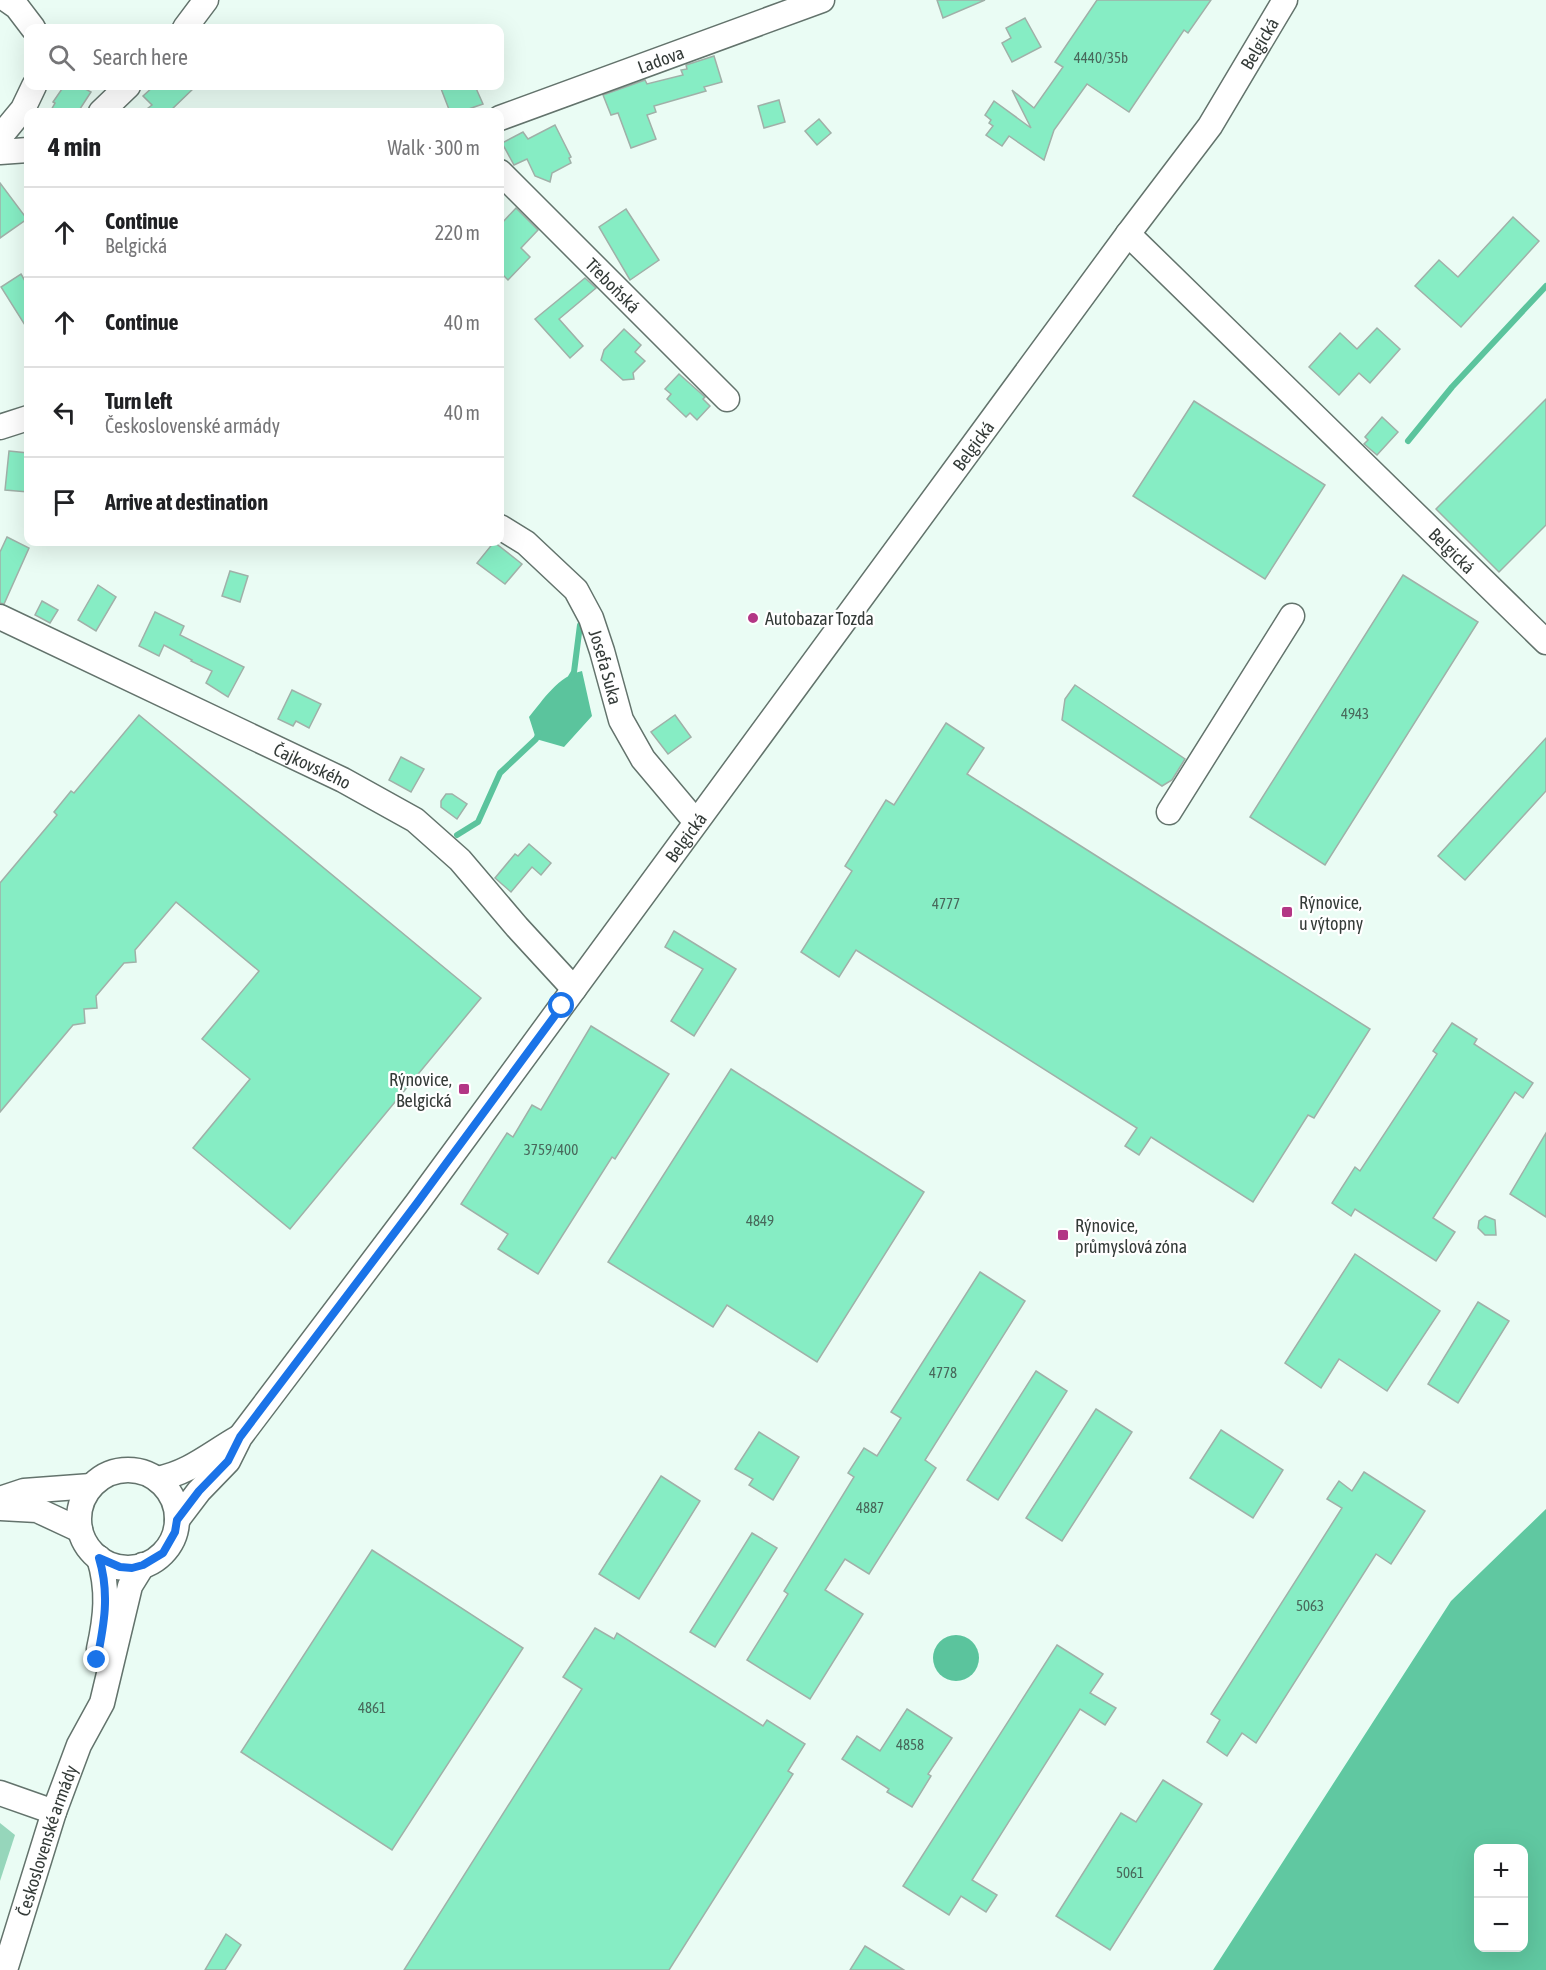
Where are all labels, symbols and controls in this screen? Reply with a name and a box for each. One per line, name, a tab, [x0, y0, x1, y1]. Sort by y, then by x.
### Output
street label: Belgická	[1236, 14, 1283, 73]
search box	[24, 24, 504, 90]
icon: search	[45, 41, 78, 74]
street label: Ladova	[635, 41, 687, 77]
text: Search here	[93, 44, 188, 70]
house number: 4440/35b	[1074, 49, 1128, 66]
text: 4 min	[48, 132, 101, 162]
text: Walk · 300 m	[388, 136, 480, 159]
text: Continue	[105, 208, 179, 234]
icon: ahead	[48, 216, 81, 249]
text: 220 m	[435, 221, 480, 244]
text: Belgická	[105, 234, 167, 257]
street label: Třeboňská	[581, 253, 645, 317]
icon: ahead	[48, 306, 81, 339]
text: Continue	[105, 309, 179, 335]
text: 40 m	[444, 311, 480, 334]
text: Turn left	[105, 388, 172, 414]
icon: left	[48, 396, 81, 429]
text: 40 m	[444, 401, 480, 424]
text: Československé armády	[105, 414, 280, 437]
street label: Belgická	[948, 417, 998, 474]
icon: arrive	[48, 486, 81, 519]
text: Arrive at destination	[105, 489, 268, 515]
street label: Belgická	[1425, 523, 1480, 578]
place label: Autobazar Tozda	[765, 608, 874, 629]
marker: Autobazar Tozda	[746, 611, 760, 625]
street label: Josefa Suka	[585, 627, 627, 707]
house number: 4943	[1341, 705, 1369, 722]
street label: Čajkovského	[270, 738, 355, 793]
street label: Belgická	[660, 808, 710, 866]
place label: Rýnovice, u výtopny	[1299, 892, 1363, 934]
house number: 4777	[932, 895, 960, 912]
marker: Rýnovice, u výtopny	[1280, 905, 1294, 919]
route start	[548, 992, 574, 1018]
place label: Rýnovice, Belgická	[389, 1069, 452, 1111]
marker: Rýnovice, Belgická	[457, 1082, 471, 1096]
house number: 3759/400	[524, 1141, 578, 1158]
house number: 4849	[746, 1212, 774, 1229]
place label: Rýnovice, průmyslová zóna	[1075, 1215, 1187, 1257]
marker: Rýnovice, průmyslová zóna	[1056, 1228, 1070, 1242]
house number: 4778	[929, 1364, 957, 1381]
house number: 4887	[856, 1499, 884, 1516]
house number: 5063	[1296, 1597, 1324, 1614]
route end	[83, 1646, 109, 1672]
house number: 4861	[358, 1699, 386, 1716]
house number: 4858	[896, 1736, 924, 1753]
street label: Československé armády	[12, 1762, 81, 1919]
map controls	[1474, 1844, 1528, 1952]
button: +	[1474, 1844, 1528, 1898]
house number: 5061	[1116, 1864, 1144, 1881]
button: −	[1474, 1898, 1528, 1952]

